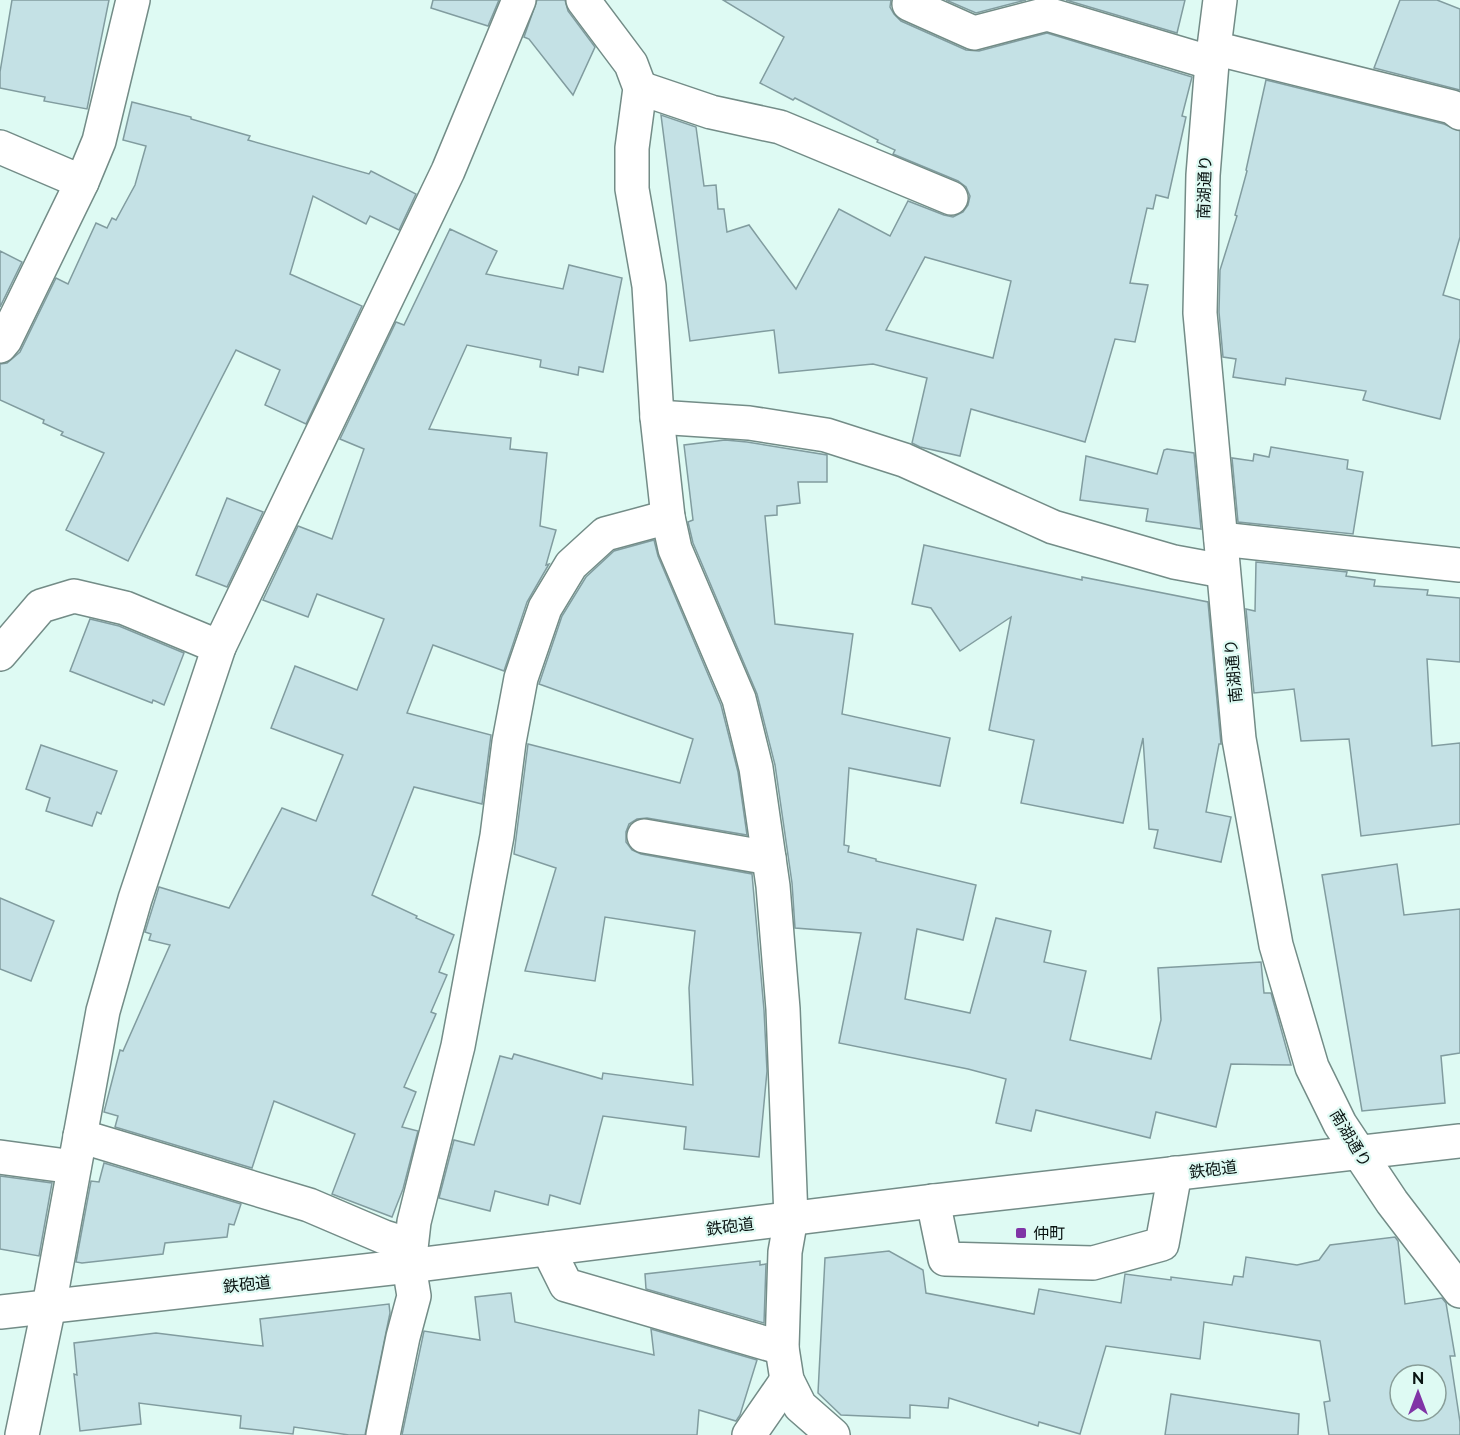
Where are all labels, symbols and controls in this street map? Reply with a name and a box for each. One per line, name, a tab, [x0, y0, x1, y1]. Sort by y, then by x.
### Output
street label: 南湖通り	[1194, 155, 1215, 219]
street label: 南湖通り	[1221, 638, 1246, 704]
street label: 南湖通り	[1326, 1106, 1375, 1171]
street label: 鉄砲道	[1188, 1157, 1238, 1182]
street label: 鉄砲道	[705, 1214, 755, 1239]
place label: 仲町	[1033, 1224, 1065, 1243]
marker: 仲町	[1014, 1226, 1028, 1240]
street label: 鉄砲道	[222, 1273, 272, 1296]
north arrow	[1388, 1363, 1448, 1423]
text: N	[1412, 1369, 1424, 1388]

